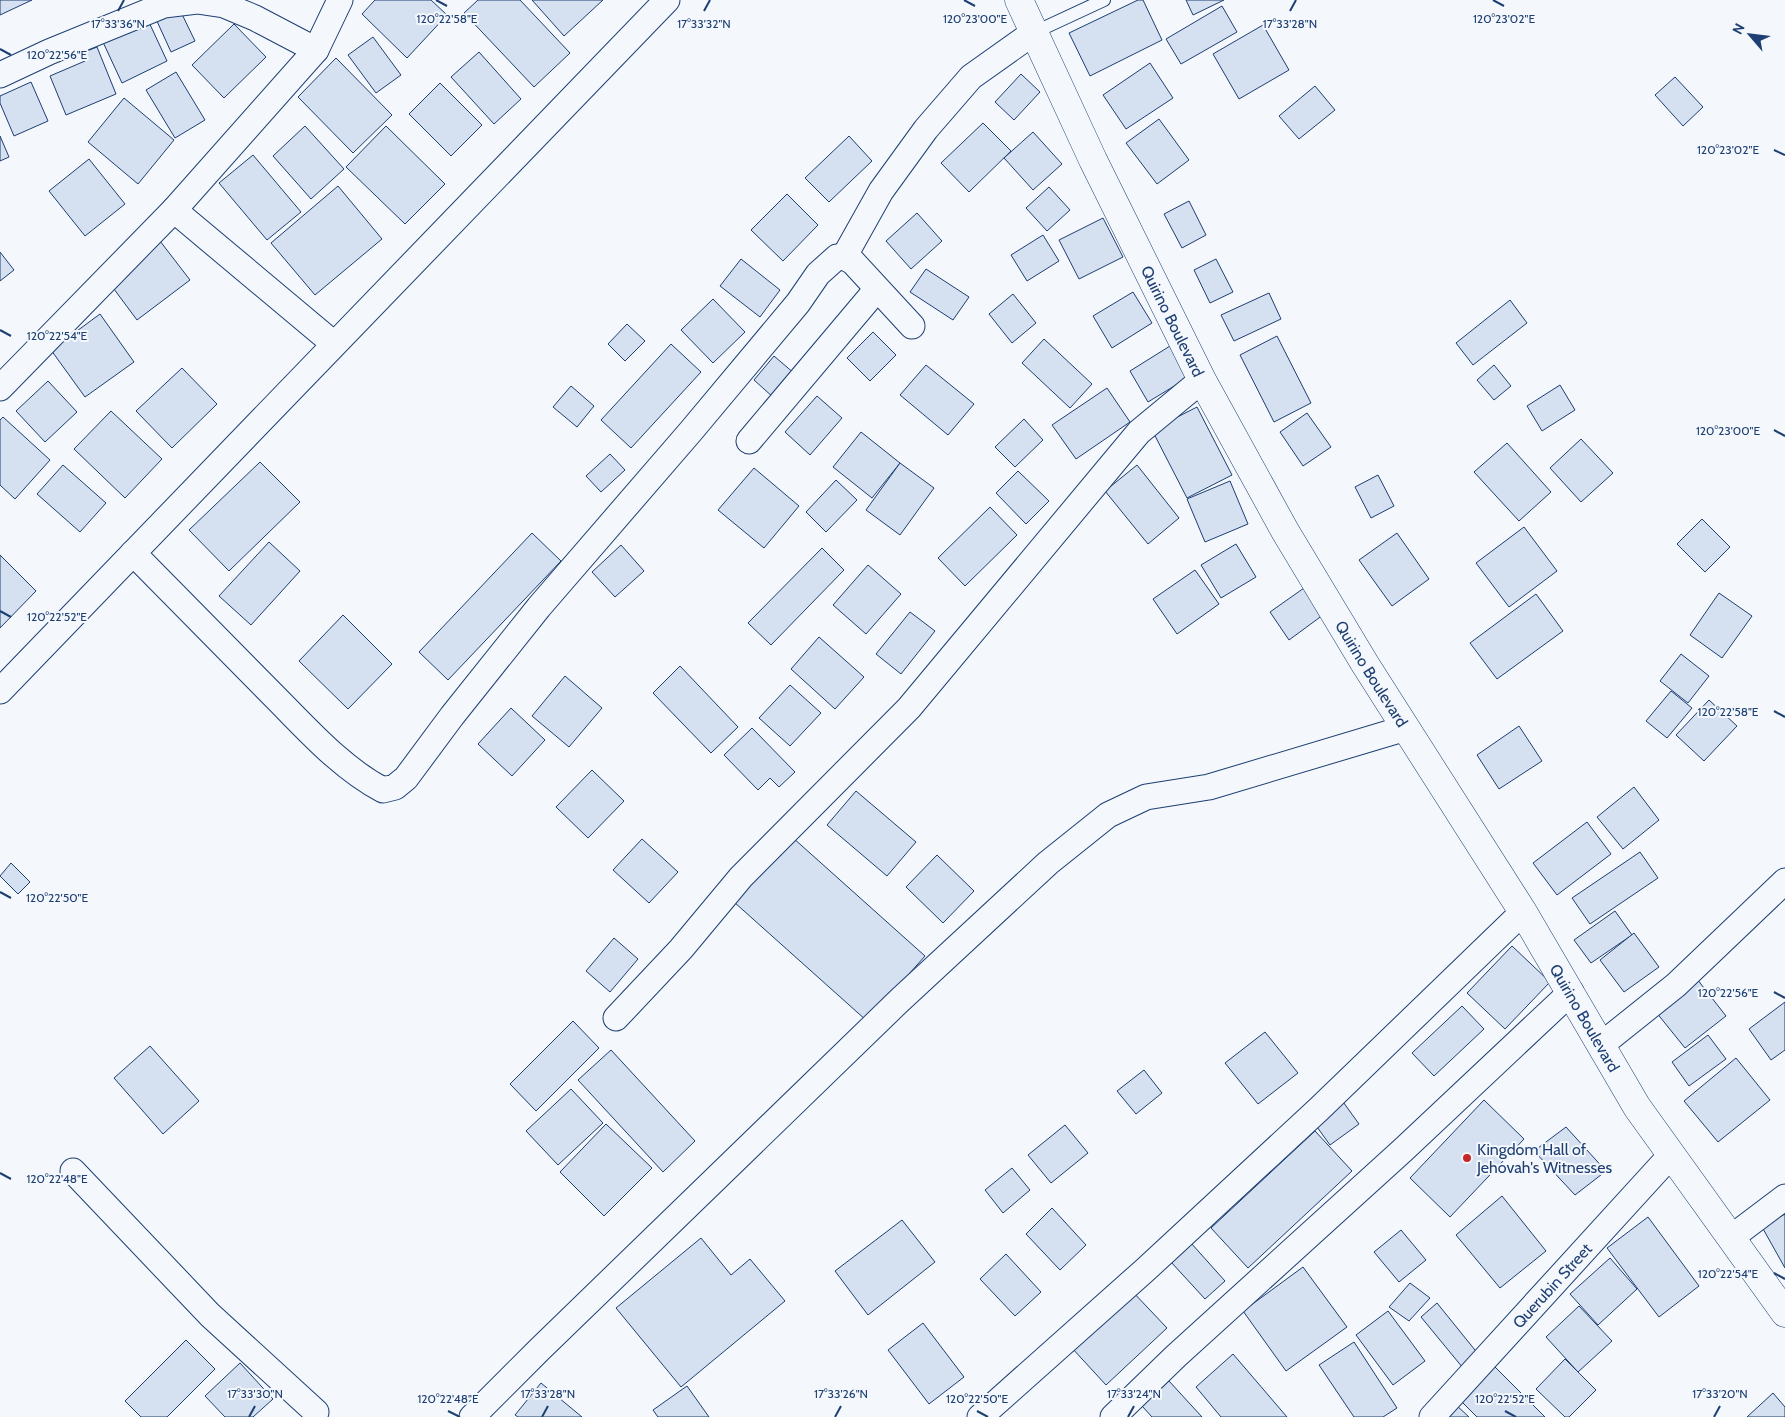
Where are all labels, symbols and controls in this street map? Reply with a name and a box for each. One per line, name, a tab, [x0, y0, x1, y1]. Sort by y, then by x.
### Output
north arrow	[1725, 10, 1775, 60]
text: 120°22'58"E	[417, 11, 478, 26]
text: 120°23'00"E	[943, 11, 1007, 26]
text: 120°23'02"E	[1473, 11, 1535, 26]
text: 17°33'36"N	[91, 16, 145, 31]
text: 17°33'32"N	[677, 16, 731, 31]
text: 17°33'28"N	[1263, 16, 1317, 31]
text: N	[1728, 20, 1749, 37]
text: 120°22'56"E	[27, 47, 88, 62]
text: 120°23'02"E	[1697, 142, 1759, 157]
street label: Quirino Boulevard	[1137, 263, 1208, 380]
text: 120°22'54"E	[27, 328, 88, 343]
text: 120°23'00"E	[1696, 423, 1760, 438]
text: 120°22'52"E	[27, 609, 87, 624]
street label: Quirino Boulevard	[1331, 617, 1412, 731]
text: 120°22'58"E	[1698, 704, 1759, 719]
text: 120°22'50"E	[26, 890, 88, 905]
street label: Quirino Boulevard	[1546, 961, 1623, 1075]
text: 120°22'56"E	[1698, 985, 1759, 1000]
place label: Kingdom Hall of Jehovah's Witnesses	[1476, 1140, 1612, 1177]
marker: Kingdom Hall of Jehovah's Witnesses	[1461, 1152, 1473, 1164]
text: 120°22'48"E	[26, 1171, 88, 1186]
street label: Querubin Street	[1509, 1239, 1596, 1332]
text: 120°22'54"E	[1698, 1266, 1759, 1281]
text: 17°33'30"N	[227, 1386, 283, 1401]
text: 17°33'28"N	[521, 1386, 575, 1401]
text: 17°33'26"N	[814, 1386, 868, 1401]
text: 17°33'24"N	[1107, 1386, 1161, 1401]
text: 17°33'20"N	[1692, 1386, 1748, 1401]
text: 120°22'48"E	[417, 1391, 479, 1406]
text: 120°22'50"E	[946, 1391, 1008, 1406]
text: 120°22'52"E	[1475, 1391, 1535, 1406]

